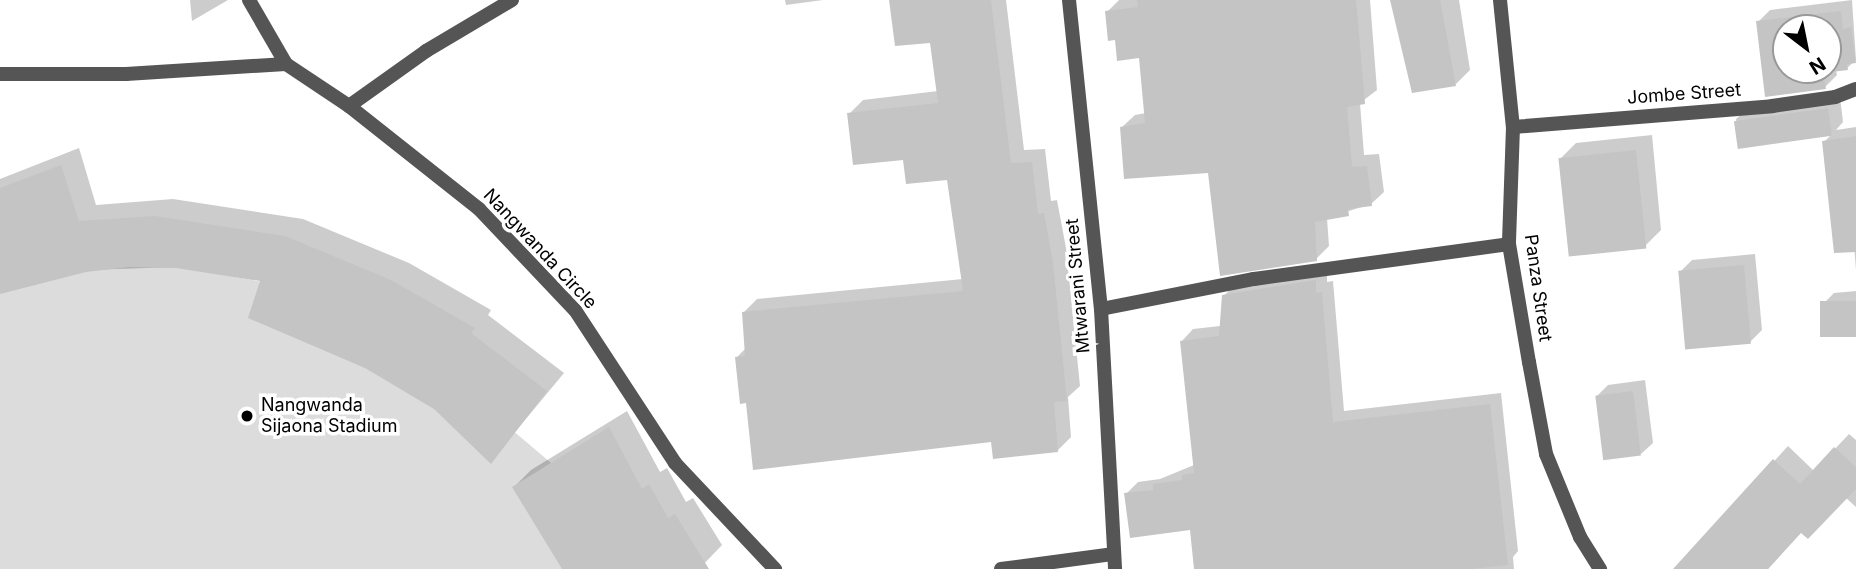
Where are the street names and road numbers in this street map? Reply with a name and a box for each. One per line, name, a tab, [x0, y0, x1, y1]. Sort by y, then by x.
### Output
street label: Jombe Street	[1626, 79, 1742, 109]
street label: Nangwanda Circle	[479, 185, 601, 313]
street label: Mtwarani Street	[1061, 218, 1095, 354]
street label: Panza Street	[1520, 233, 1556, 343]

